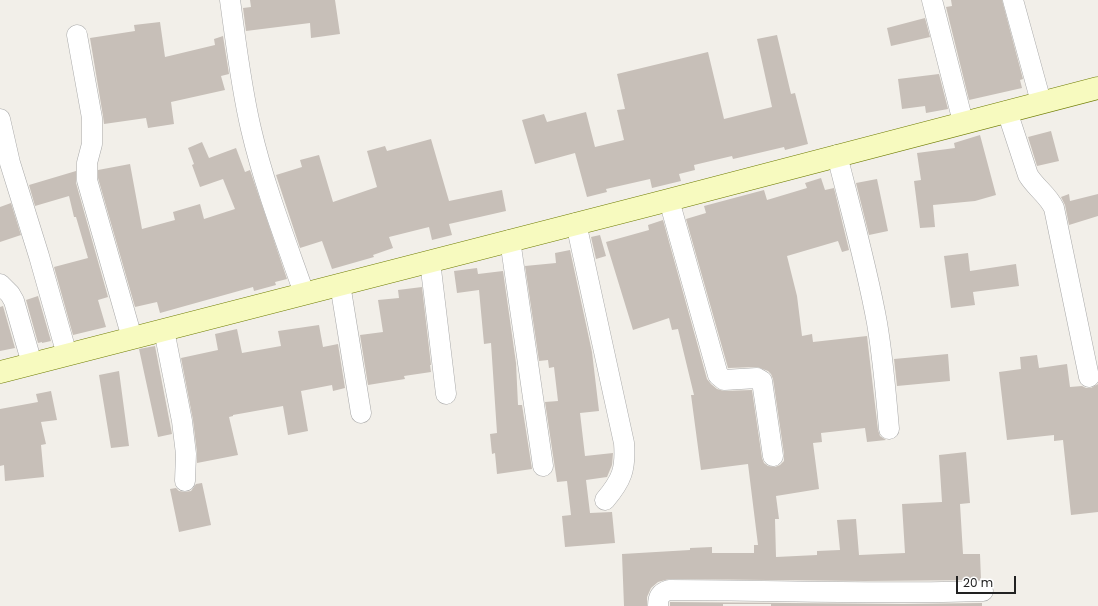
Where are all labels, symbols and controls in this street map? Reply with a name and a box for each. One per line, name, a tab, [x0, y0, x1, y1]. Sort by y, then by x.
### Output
scale bar	[958, 568, 1018, 594]
text: 20 m	[963, 574, 993, 591]

